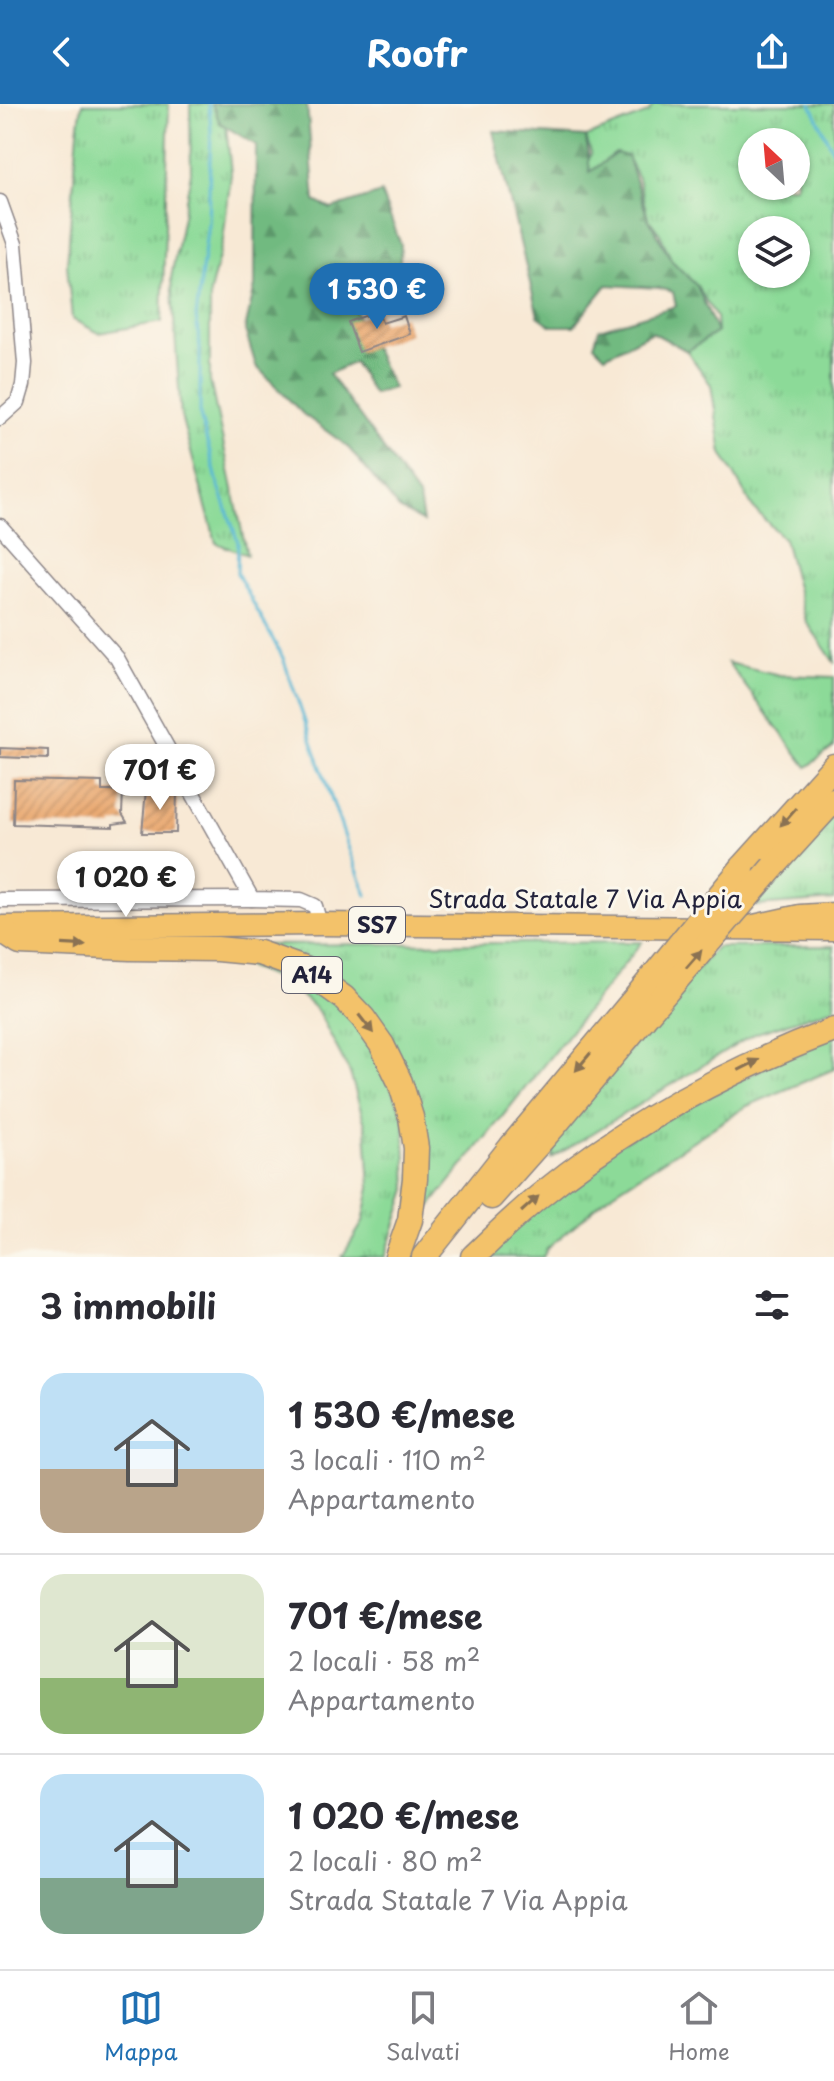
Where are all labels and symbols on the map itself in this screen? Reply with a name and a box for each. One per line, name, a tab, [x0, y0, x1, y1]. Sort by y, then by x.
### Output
north arrow	[738, 128, 810, 200]
pin: 1 530 €	[303, 263, 451, 331]
pin: 701 €	[104, 744, 216, 812]
one-way arrow	[780, 807, 798, 826]
pin: 1 020 €	[52, 851, 200, 919]
street label: Strada Statale 7 Via Appia	[428, 880, 742, 916]
road number: SS7	[349, 907, 405, 943]
one-way arrow	[62, 939, 87, 952]
one-way arrow	[685, 949, 702, 969]
road number: A14	[282, 957, 342, 993]
one-way arrow	[358, 1014, 374, 1034]
one-way arrow	[575, 1051, 592, 1071]
one-way arrow	[737, 1058, 760, 1071]
one-way arrow	[521, 1196, 540, 1214]

